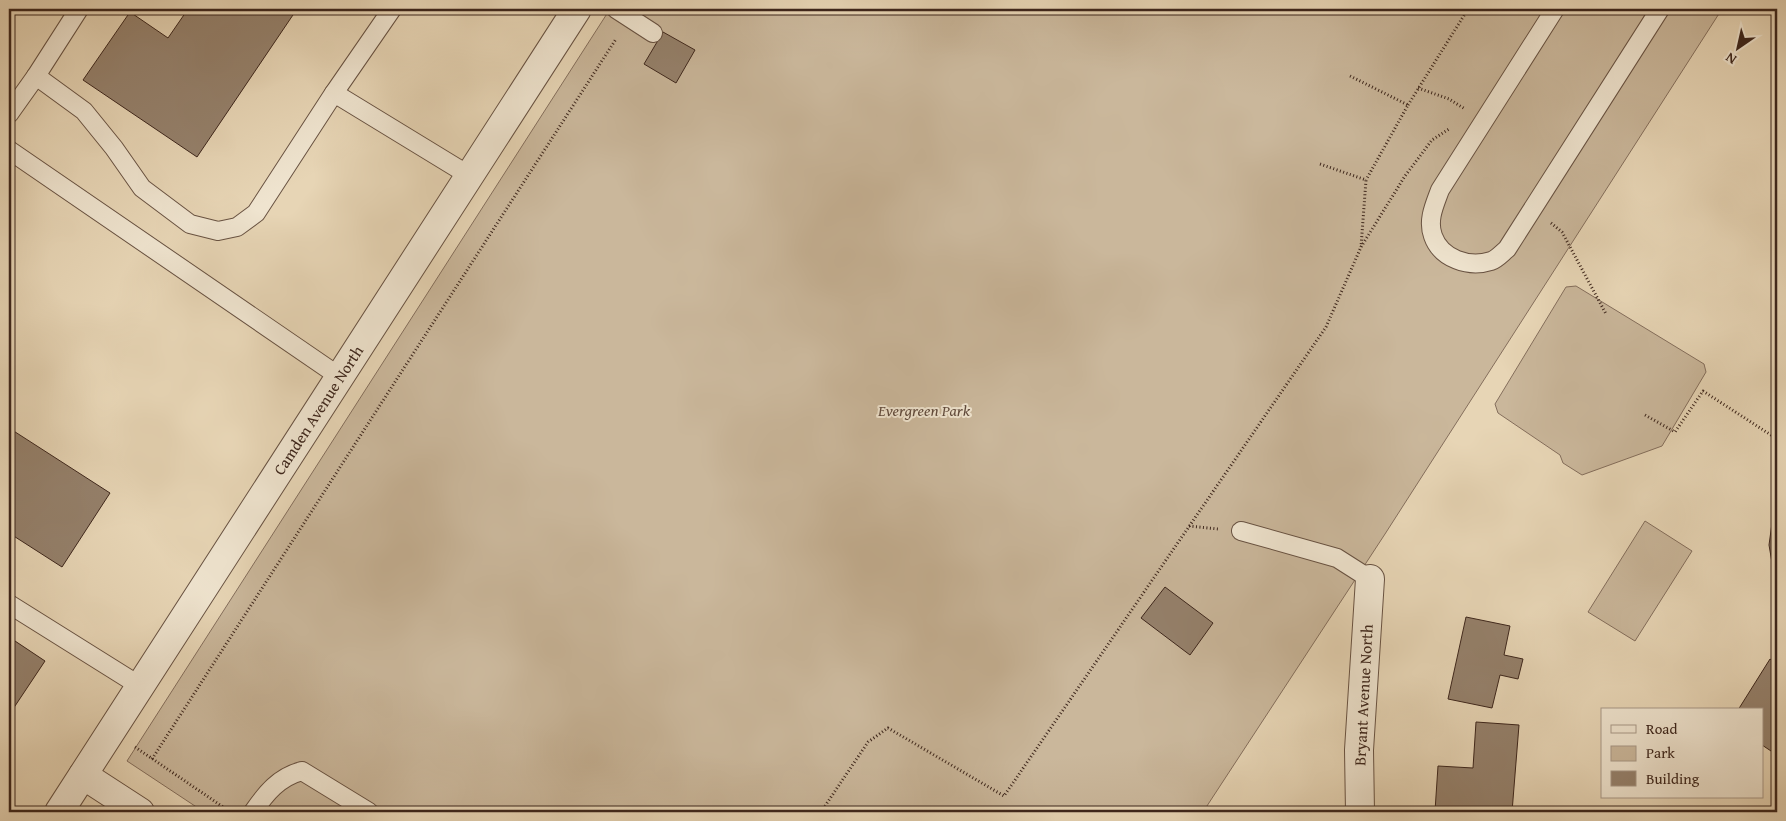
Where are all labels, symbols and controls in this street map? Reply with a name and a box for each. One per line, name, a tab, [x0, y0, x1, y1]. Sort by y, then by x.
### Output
north arrow	[1714, 22, 1764, 72]
text: N	[1721, 48, 1740, 70]
street label: Camden Avenue North	[267, 340, 369, 480]
park label: Evergreen Park	[877, 398, 971, 422]
street label: Bryant Avenue North	[1347, 624, 1379, 766]
legend	[1601, 708, 1764, 798]
text: Road	[1646, 718, 1677, 739]
text: Park	[1646, 742, 1675, 763]
text: Building	[1646, 768, 1700, 789]

